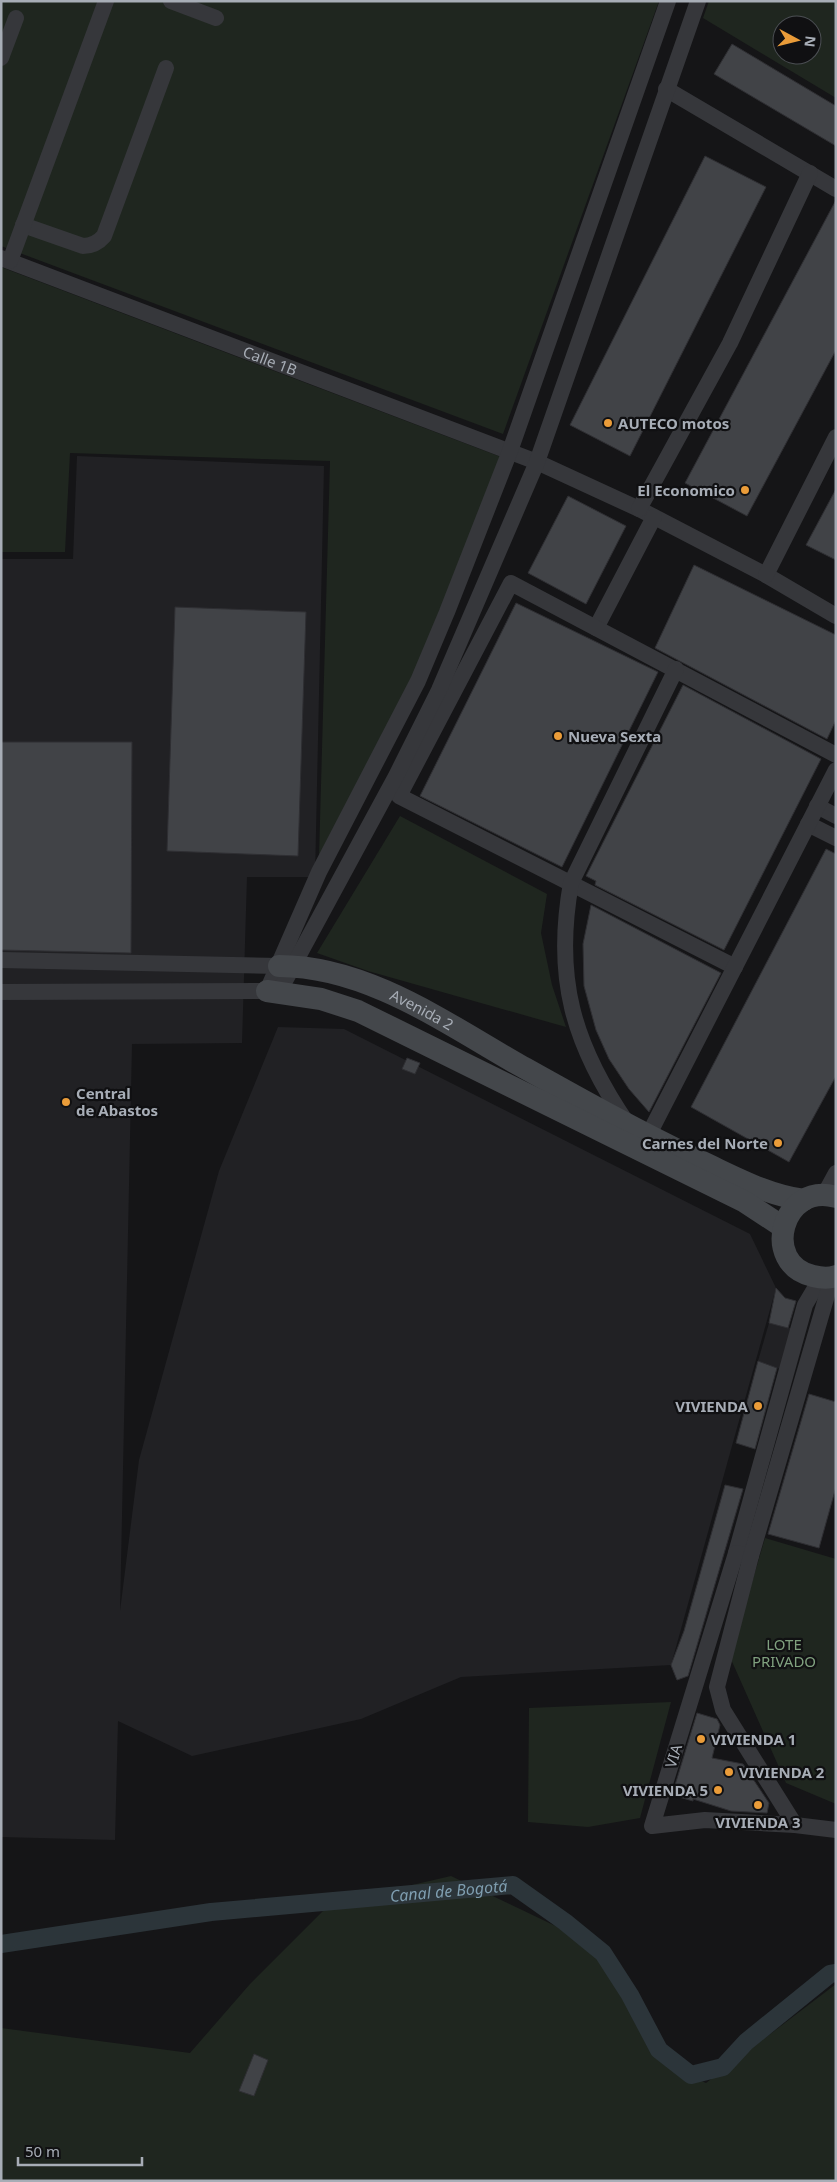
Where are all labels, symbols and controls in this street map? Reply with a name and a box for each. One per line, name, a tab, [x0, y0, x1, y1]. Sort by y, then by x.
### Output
north arrow	[772, 15, 822, 65]
text: N	[800, 35, 821, 48]
street label: Calle 1B	[240, 341, 300, 380]
place label: AUTECO motos	[618, 413, 729, 433]
marker: AUTECO motos	[602, 417, 614, 429]
place label: El Economico	[637, 480, 735, 500]
marker: El Economico	[739, 484, 751, 496]
place label: Nueva Sexta	[568, 726, 661, 746]
marker: Nueva Sexta	[552, 730, 564, 742]
street label: Avenida 2	[387, 985, 457, 1034]
place label: Central de Abastos	[76, 1083, 158, 1120]
marker: Central de Abastos	[60, 1096, 72, 1108]
place label: Carnes del Norte	[642, 1133, 768, 1153]
marker: Carnes del Norte	[772, 1137, 784, 1149]
place label: VIVIENDA	[675, 1396, 749, 1416]
marker: VIVIENDA	[752, 1400, 764, 1412]
park label: LOTE PRIVADO	[752, 1634, 816, 1671]
place label: VIVIENDA 1	[711, 1729, 796, 1749]
marker: VIVIENDA 1	[695, 1733, 707, 1745]
street label: VIA	[660, 1741, 686, 1770]
place label: VIVIENDA 2	[739, 1762, 825, 1782]
marker: VIVIENDA 2	[723, 1766, 735, 1778]
place label: VIVIENDA 5	[623, 1780, 708, 1800]
marker: VIVIENDA 5	[712, 1784, 724, 1796]
marker: VIVIENDA 3	[752, 1799, 764, 1811]
place label: VIVIENDA 3	[715, 1812, 801, 1832]
water label: Canal de Bogotá	[389, 1875, 508, 1907]
scale bar	[18, 2134, 141, 2166]
text: 50 m	[25, 2141, 60, 2161]

